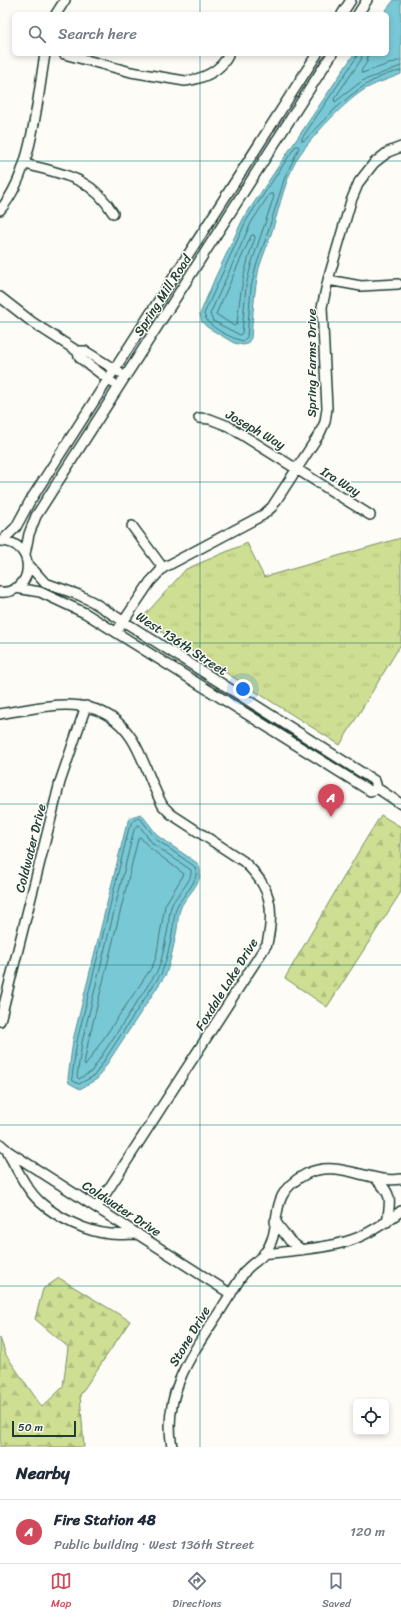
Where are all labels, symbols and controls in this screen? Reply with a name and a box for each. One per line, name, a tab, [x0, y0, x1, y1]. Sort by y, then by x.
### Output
search box	[12, 12, 389, 56]
text: Search here	[58, 21, 137, 47]
icon: search	[26, 23, 48, 45]
street label: Spring Mill Road	[127, 249, 198, 341]
street label: Spring Farms Drive	[300, 308, 323, 417]
street label: Joseph Way	[221, 403, 290, 456]
street label: Ira Way	[315, 460, 366, 503]
street label: West 136th Street	[131, 605, 232, 682]
your location	[233, 679, 253, 699]
pin: A	[318, 784, 344, 817]
street label: Coldwater Drive	[8, 801, 53, 895]
street label: Foxdale Lake Drive	[189, 933, 264, 1035]
street label: Coldwater Drive	[77, 1174, 166, 1243]
street label: Stone Drive	[162, 1301, 217, 1371]
map controls	[353, 1399, 389, 1435]
button: locate	[353, 1399, 389, 1435]
text: 50 m	[18, 1418, 43, 1437]
scale bar	[12, 1419, 76, 1438]
text: Nearby	[16, 1458, 70, 1488]
text: Fire Station 48	[54, 1507, 156, 1533]
text: A	[25, 1520, 33, 1543]
text: 120 m	[350, 1520, 385, 1543]
text: Public building · West 136th Street	[54, 1533, 254, 1556]
tab: Map	[50, 1570, 72, 1613]
tab: Directions	[172, 1570, 222, 1613]
tab: Saved	[322, 1570, 351, 1613]

